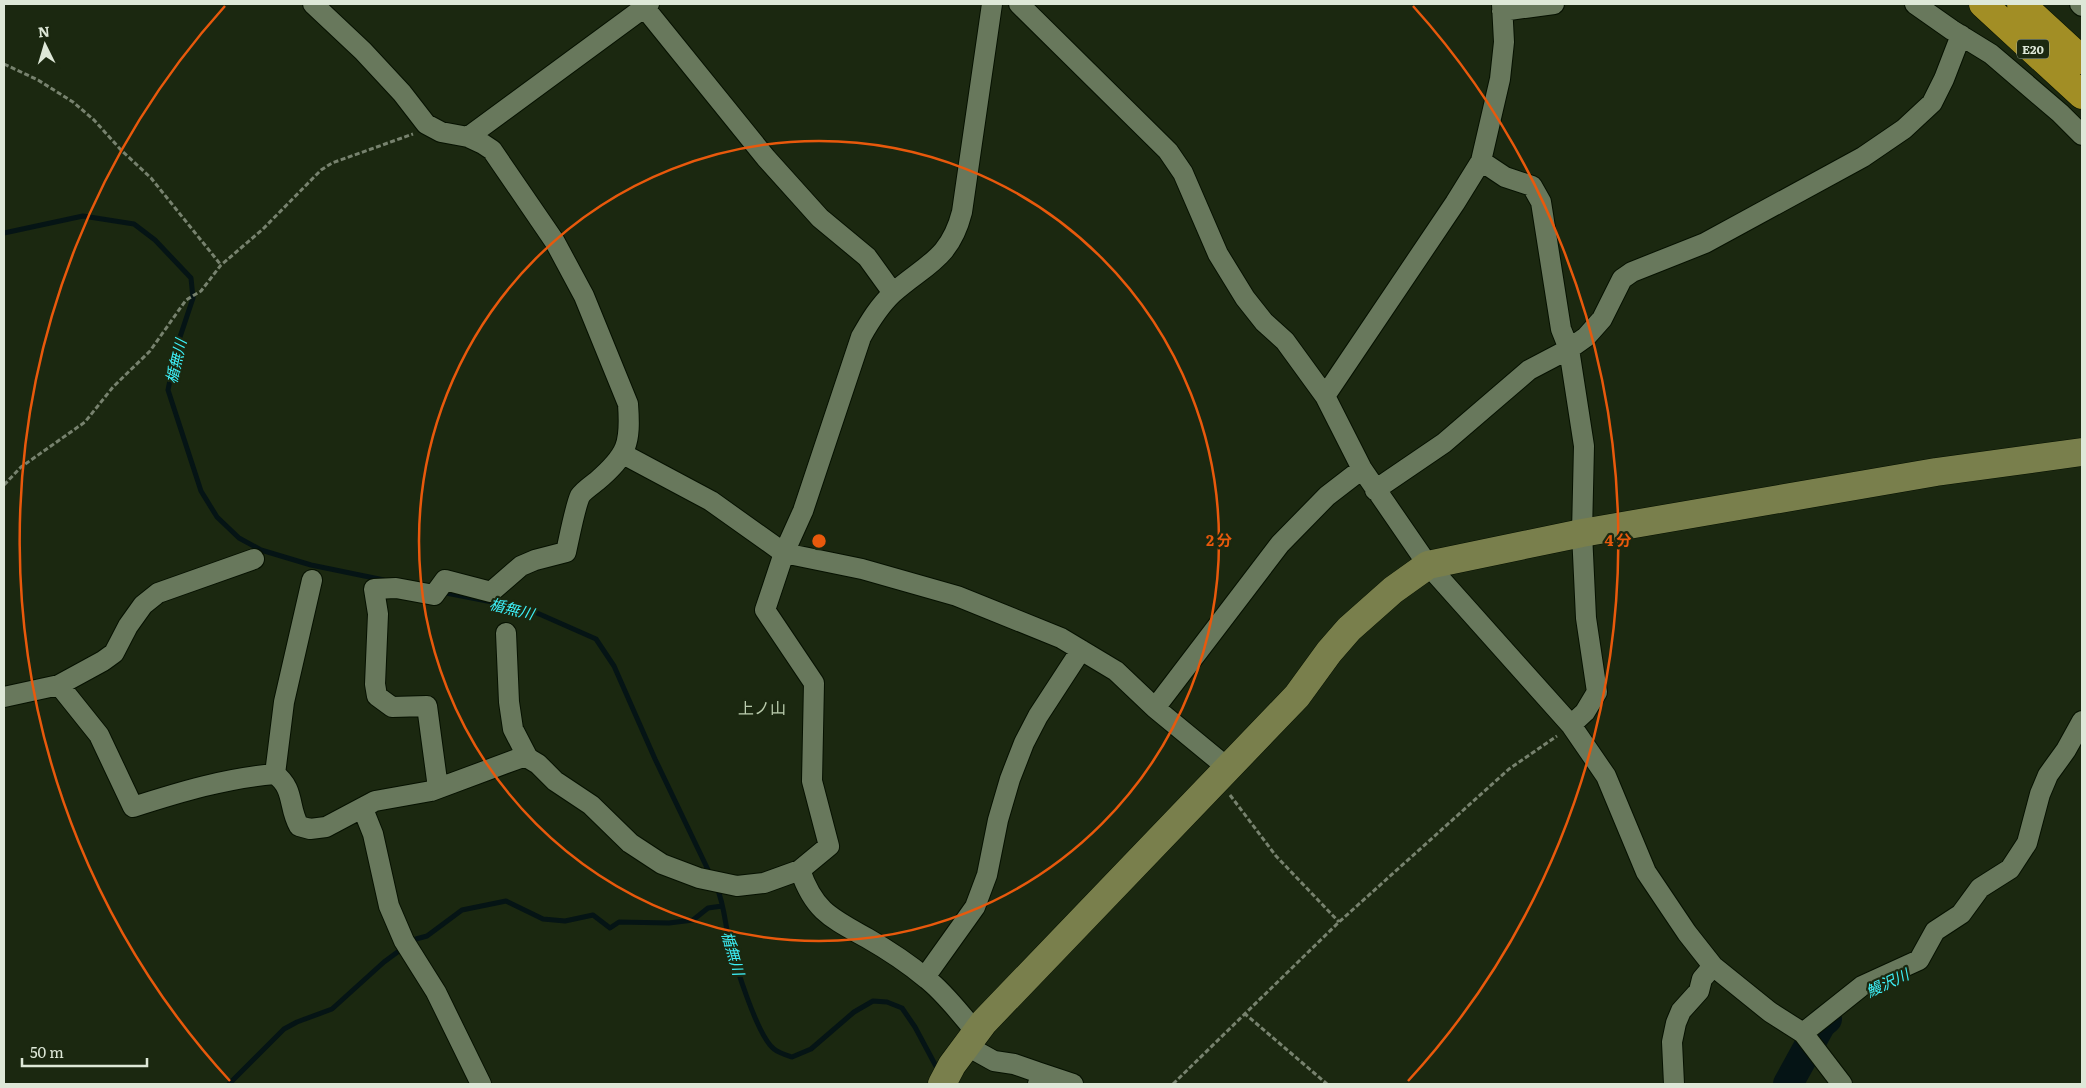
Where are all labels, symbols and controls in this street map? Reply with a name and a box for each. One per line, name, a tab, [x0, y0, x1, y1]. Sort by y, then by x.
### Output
north arrow	[20, 20, 70, 70]
text: N	[37, 21, 51, 42]
road number: E20	[2017, 40, 2049, 59]
water label: 楯無川	[159, 335, 192, 386]
text: 2 分	[1206, 528, 1232, 551]
text: 4 分	[1604, 528, 1632, 551]
centre of rings	[810, 532, 828, 550]
water label: 楯無川	[487, 591, 539, 625]
district label: 上ノ山	[738, 695, 786, 719]
water label: 楯無川	[717, 928, 752, 980]
water label: 鰻沢川	[1862, 961, 1914, 1002]
scale bar	[22, 1036, 148, 1068]
text: 50 m	[30, 1040, 64, 1063]

